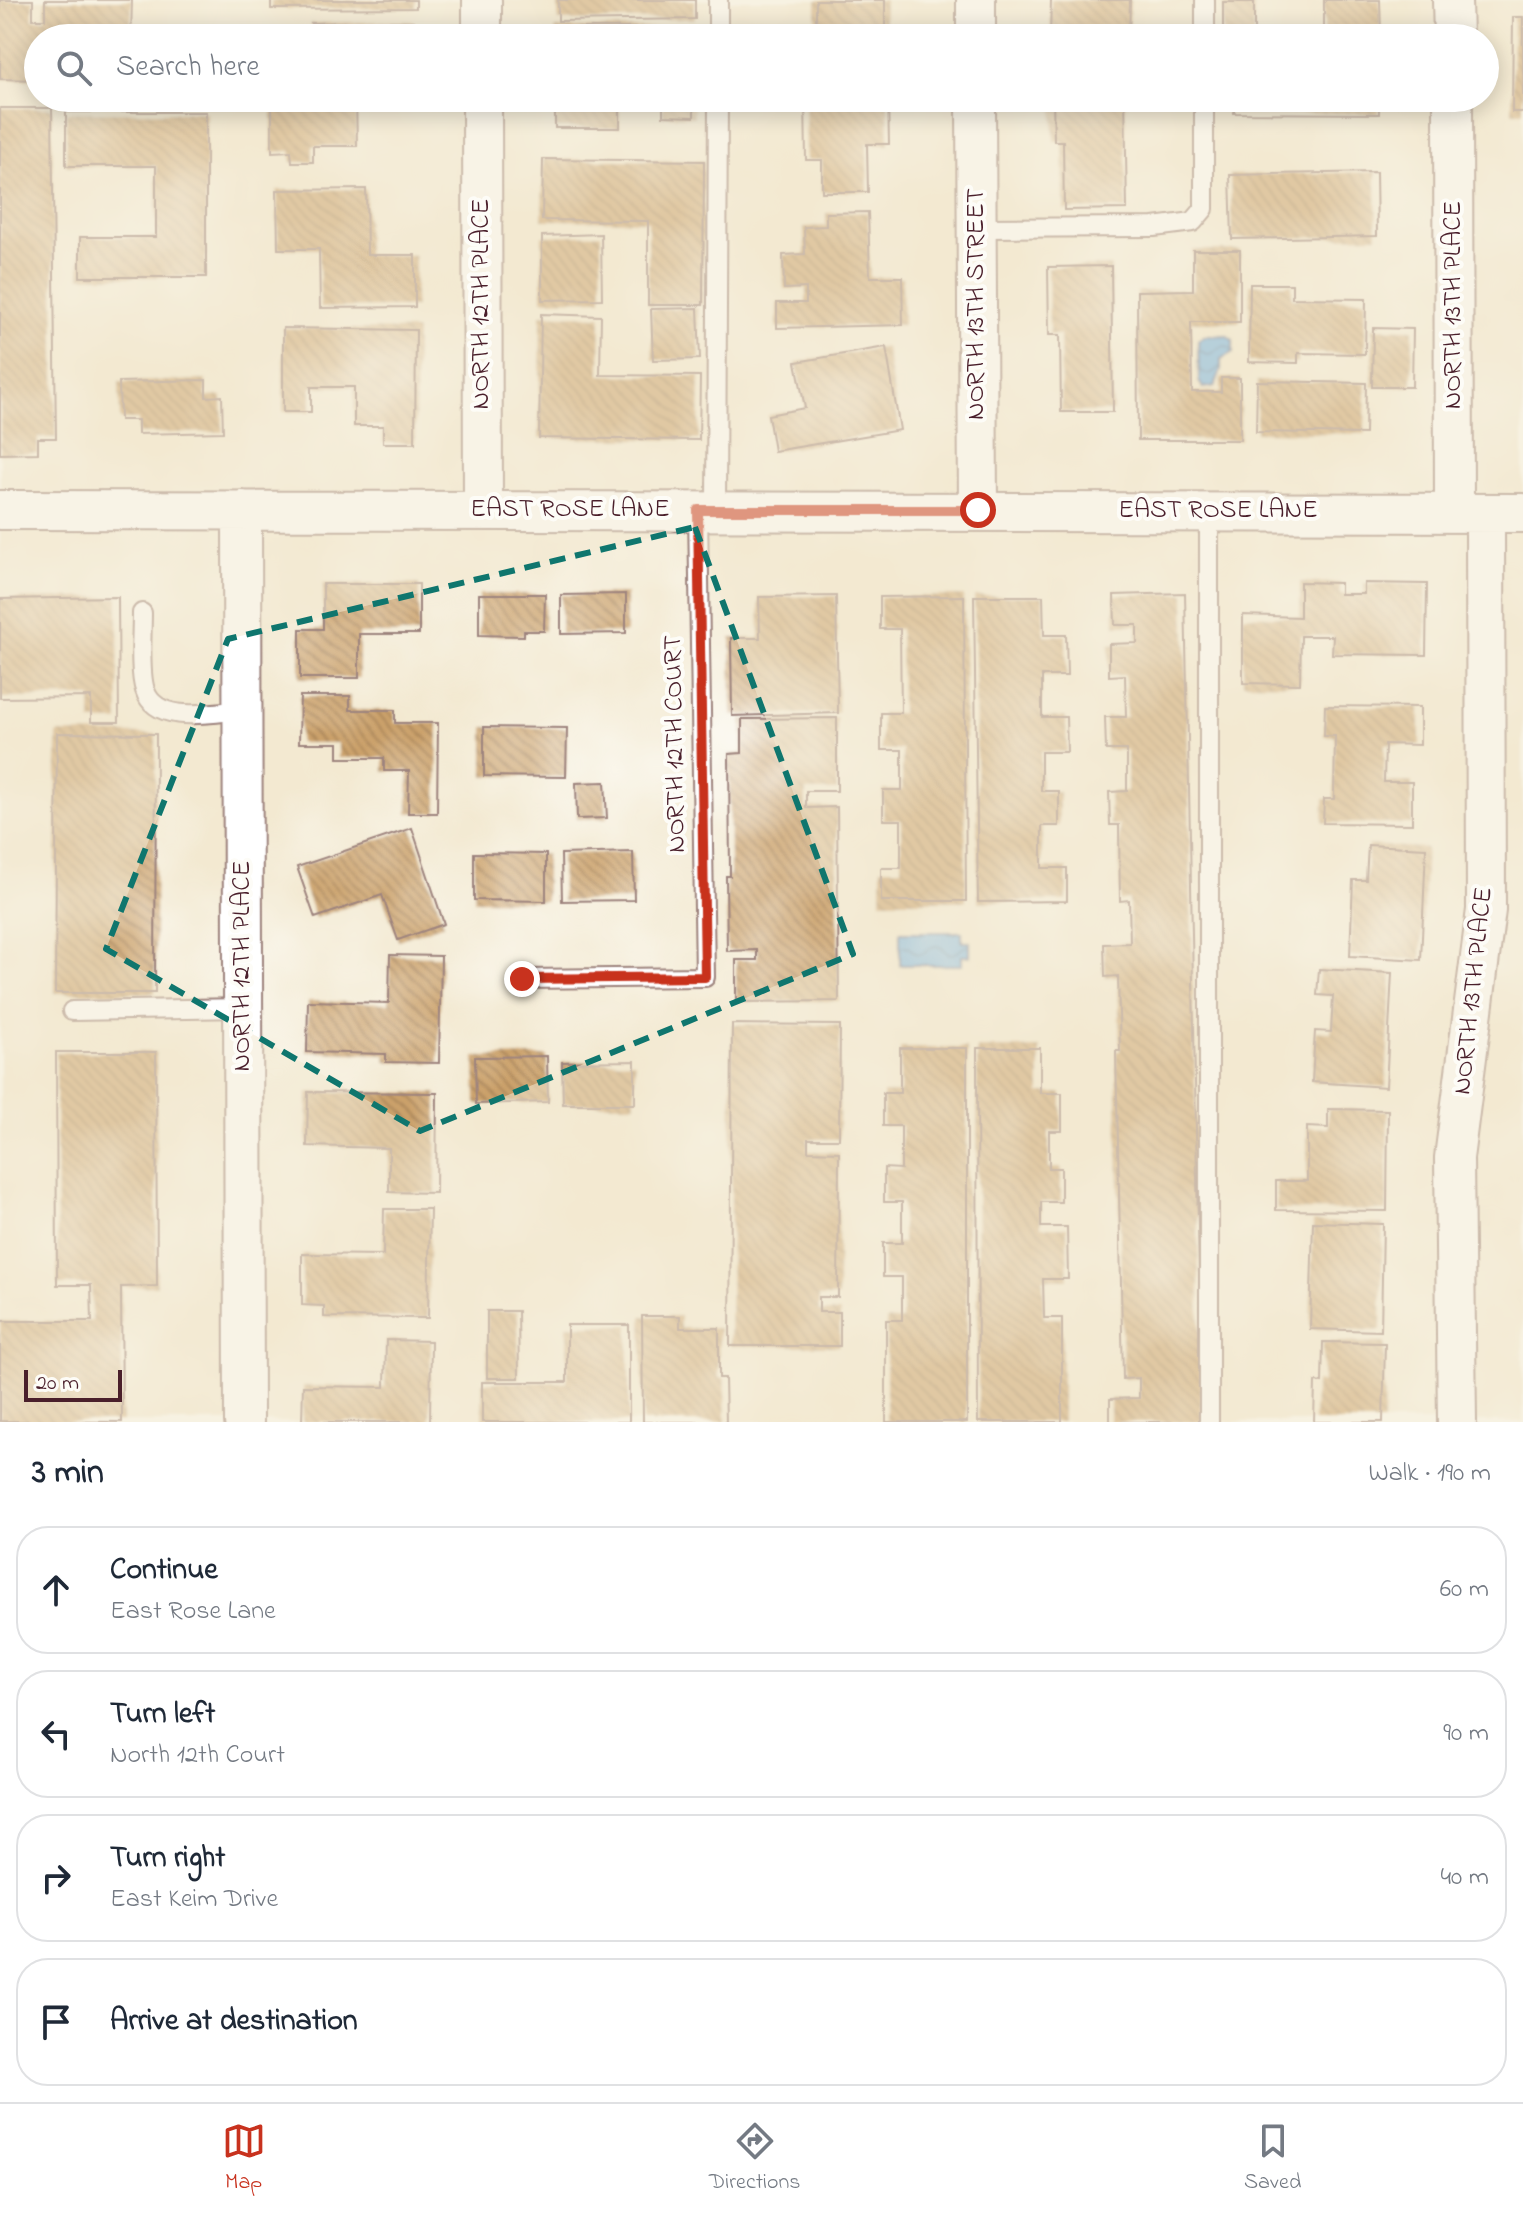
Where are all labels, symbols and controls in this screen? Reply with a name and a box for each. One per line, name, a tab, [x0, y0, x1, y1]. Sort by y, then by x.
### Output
search box	[24, 24, 1499, 112]
icon: search	[52, 46, 96, 90]
text: Search here	[116, 46, 260, 90]
street label: NORTH 13TH STREET	[958, 188, 996, 420]
street label: NORTH 12TH PLACE	[463, 199, 501, 409]
street label: NORTH 13TH PLACE	[1435, 201, 1473, 409]
street label: EAST ROSE LANE	[470, 491, 670, 529]
route start	[960, 492, 996, 528]
street label: EAST ROSE LANE	[1118, 492, 1318, 530]
street label: NORTH 12TH COURT	[655, 635, 697, 853]
street label: NORTH 12TH PLACE	[224, 861, 262, 1071]
street label: NORTH 13TH PLACE	[1444, 885, 1504, 1097]
route end	[504, 961, 540, 997]
scale bar	[24, 1366, 122, 1402]
text: 20 m	[36, 1368, 79, 1400]
text: 3 min	[32, 1449, 104, 1499]
text: Walk · 190 m	[1369, 1455, 1491, 1493]
text: Continue	[110, 1549, 218, 1593]
icon: ahead	[34, 1568, 78, 1612]
text: 60 m	[1440, 1571, 1489, 1609]
text: East Rose Lane	[110, 1593, 276, 1631]
text: Turn left	[110, 1693, 215, 1737]
icon: left	[34, 1712, 78, 1756]
text: 90 m	[1443, 1715, 1489, 1753]
text: North 12th Court	[110, 1737, 285, 1775]
text: Turn right	[110, 1837, 225, 1881]
icon: right	[34, 1856, 78, 1900]
text: 40 m	[1440, 1859, 1489, 1897]
text: East Keim Drive	[110, 1881, 278, 1919]
icon: arrive	[34, 2000, 78, 2044]
text: Arrive at destination	[110, 2000, 358, 2044]
tab: Map	[222, 2119, 266, 2199]
tab: Directions	[709, 2119, 801, 2199]
tab: Saved	[1244, 2119, 1301, 2199]

